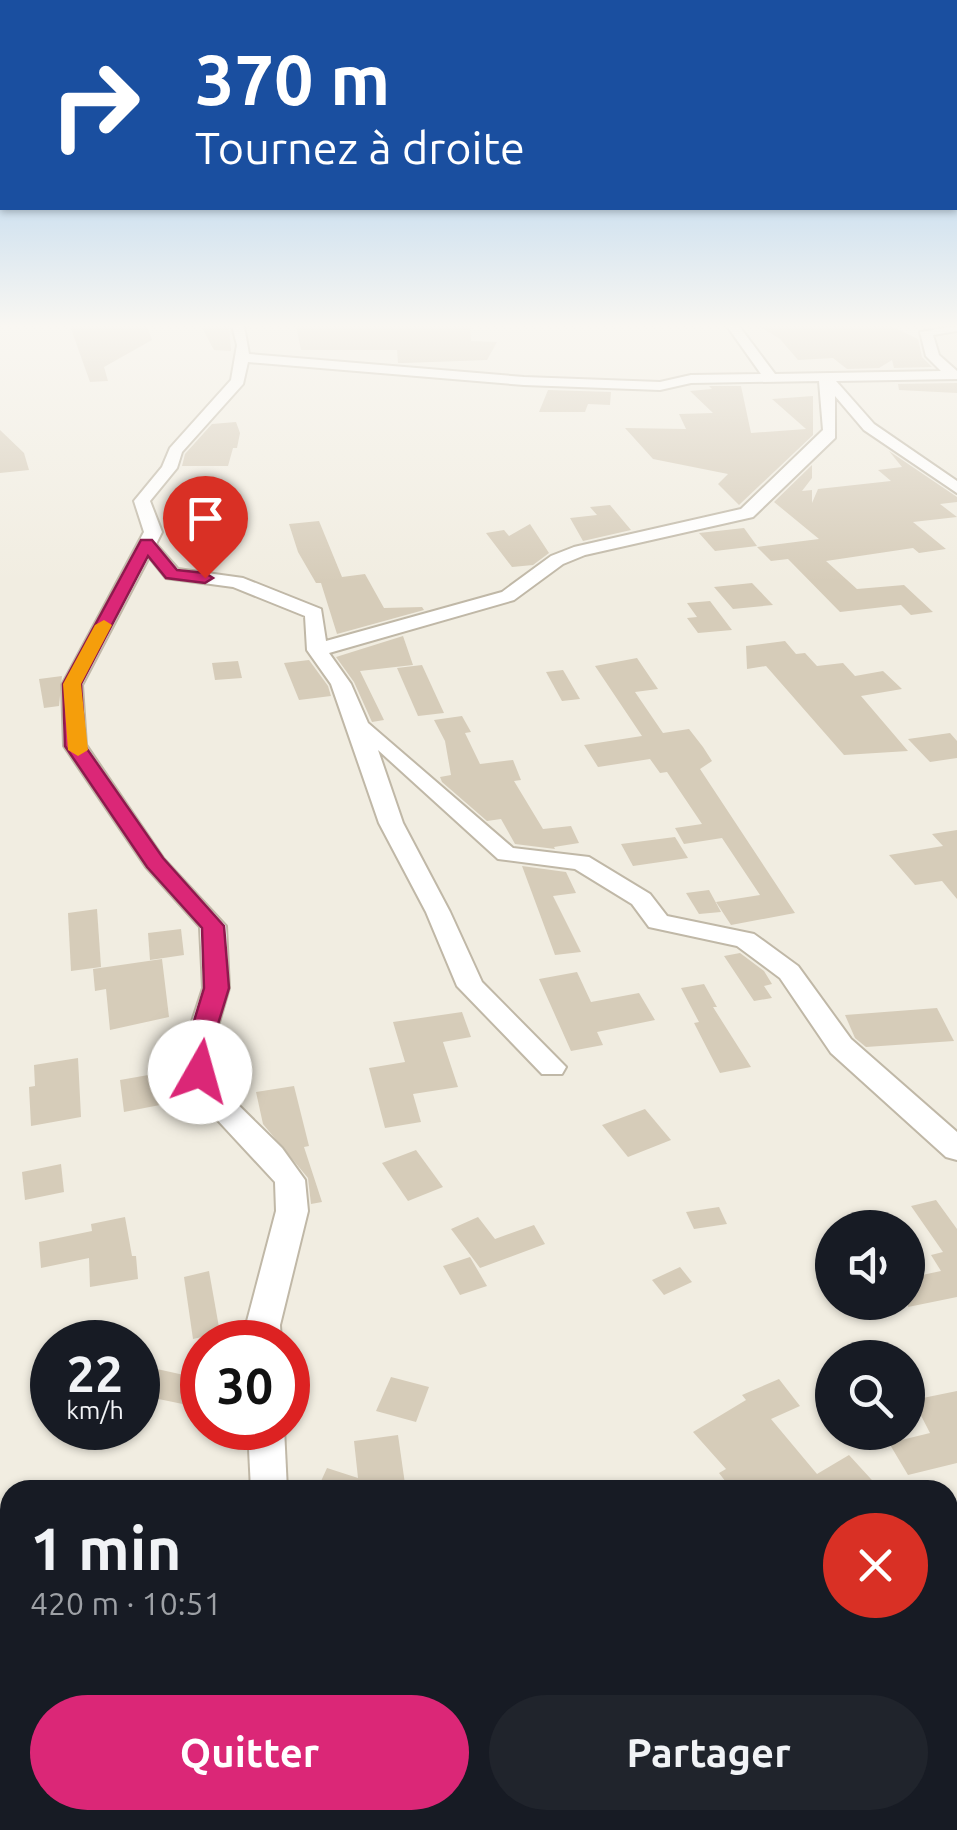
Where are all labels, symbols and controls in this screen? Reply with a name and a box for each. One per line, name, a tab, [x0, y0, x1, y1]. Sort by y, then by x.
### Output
icon: right	[30, 40, 160, 170]
text: 370 m	[195, 40, 390, 118]
text: Tournez à droite	[195, 122, 525, 173]
pin	[163, 476, 248, 579]
icon: arrive	[178, 491, 233, 546]
position arrow	[148, 1020, 252, 1124]
map controls	[815, 1210, 925, 1450]
button: sound	[815, 1210, 925, 1320]
speed limit sign: 30	[180, 1320, 310, 1450]
button: search	[815, 1340, 925, 1450]
text: 22	[67, 1345, 123, 1401]
text: km/h	[66, 1396, 124, 1424]
button: close	[823, 1513, 928, 1618]
text: 1 min	[30, 1514, 182, 1581]
text: 420 m · 10:51	[30, 1585, 222, 1621]
button: Quitter	[30, 1695, 469, 1810]
button: Partager	[489, 1695, 928, 1810]

